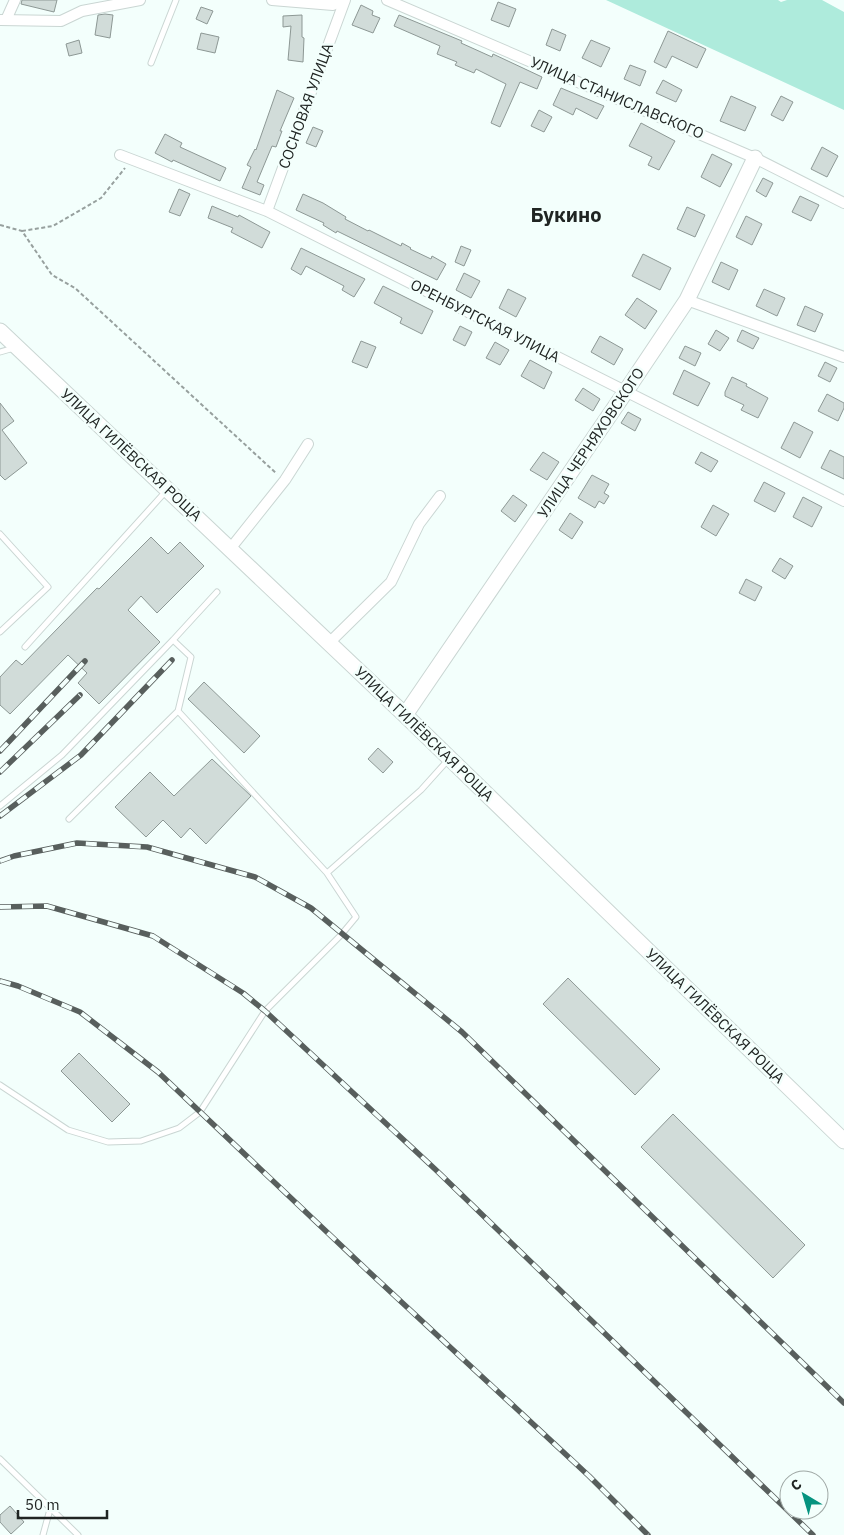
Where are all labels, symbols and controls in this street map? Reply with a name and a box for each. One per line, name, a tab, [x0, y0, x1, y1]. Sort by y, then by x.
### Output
street label: СОСНОВАЯ УЛИЦА	[274, 40, 337, 171]
street label: УЛИЦА СТАНИСЛАВСКОГО	[527, 52, 707, 143]
district label: Букино	[530, 201, 602, 228]
street label: ОРЕНБУРГСКАЯ УЛИЦА	[407, 275, 563, 367]
street label: УЛИЦА ЧЕРНЯХОВСКОГО	[533, 364, 648, 522]
street label: УЛИЦА ГИЛЁВСКАЯ РОЩА	[57, 384, 206, 525]
street label: УЛИЦА ГИЛЁВСКАЯ РОЩА	[351, 662, 498, 805]
street label: УЛИЦА ГИЛЁВСКАЯ РОЩА	[642, 944, 789, 1087]
north arrow	[779, 1470, 829, 1520]
text: С	[787, 1475, 805, 1495]
scale bar	[18, 1488, 106, 1520]
text: 50 m	[25, 1495, 60, 1514]

